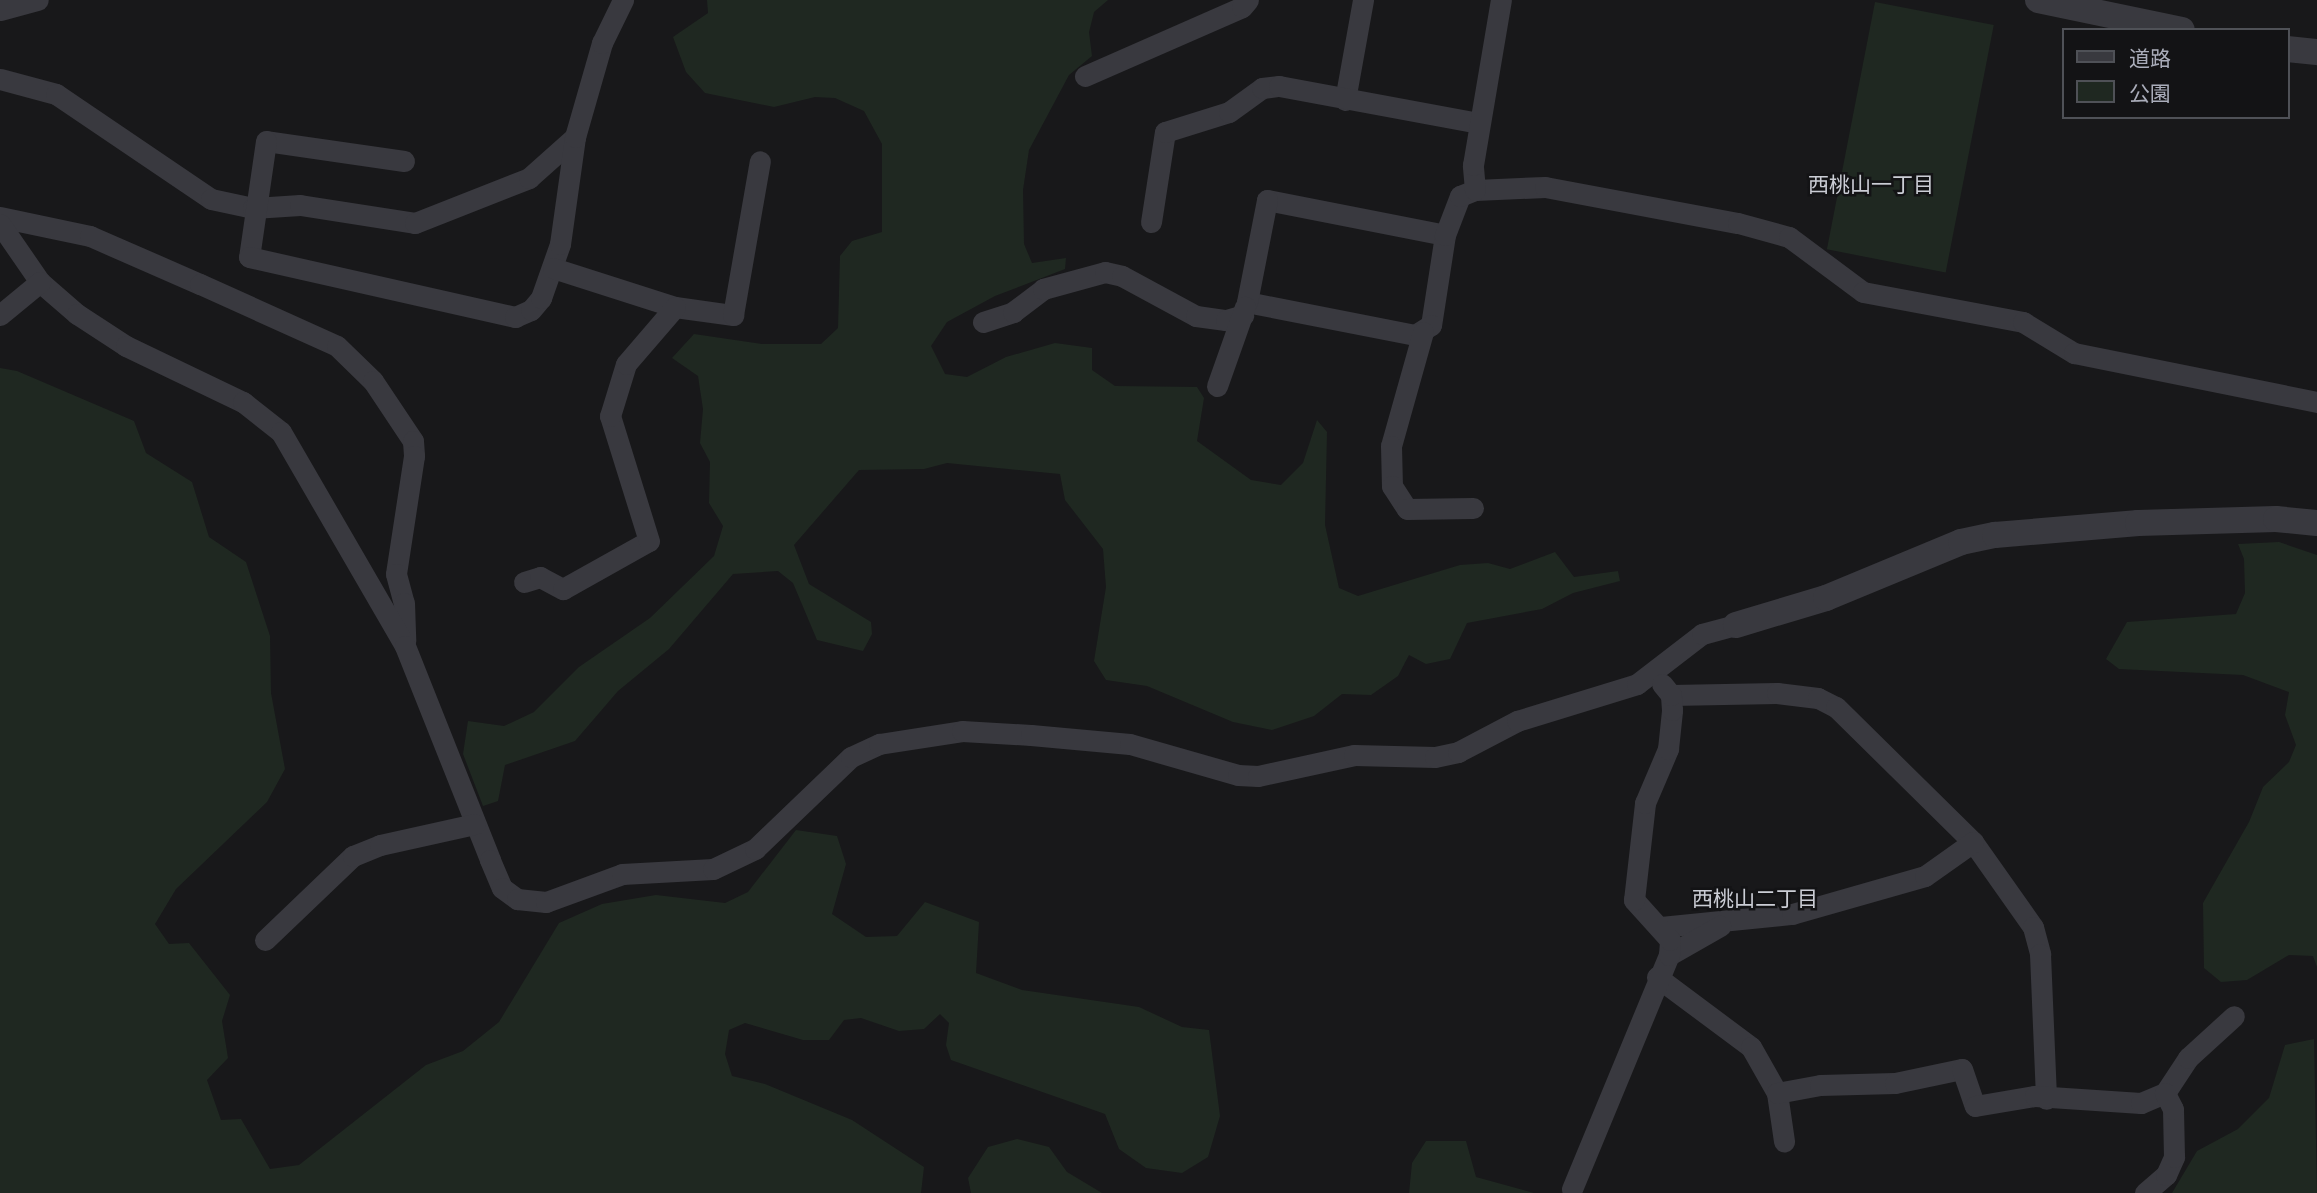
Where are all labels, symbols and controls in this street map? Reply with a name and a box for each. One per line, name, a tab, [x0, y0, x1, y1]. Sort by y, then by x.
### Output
legend	[2062, 28, 2289, 119]
text: 道路	[2129, 46, 2171, 71]
text: 公園	[2129, 81, 2171, 106]
district label: 西桃山一丁目	[1808, 172, 1934, 198]
district label: 西桃山二丁目	[1692, 886, 1818, 912]

